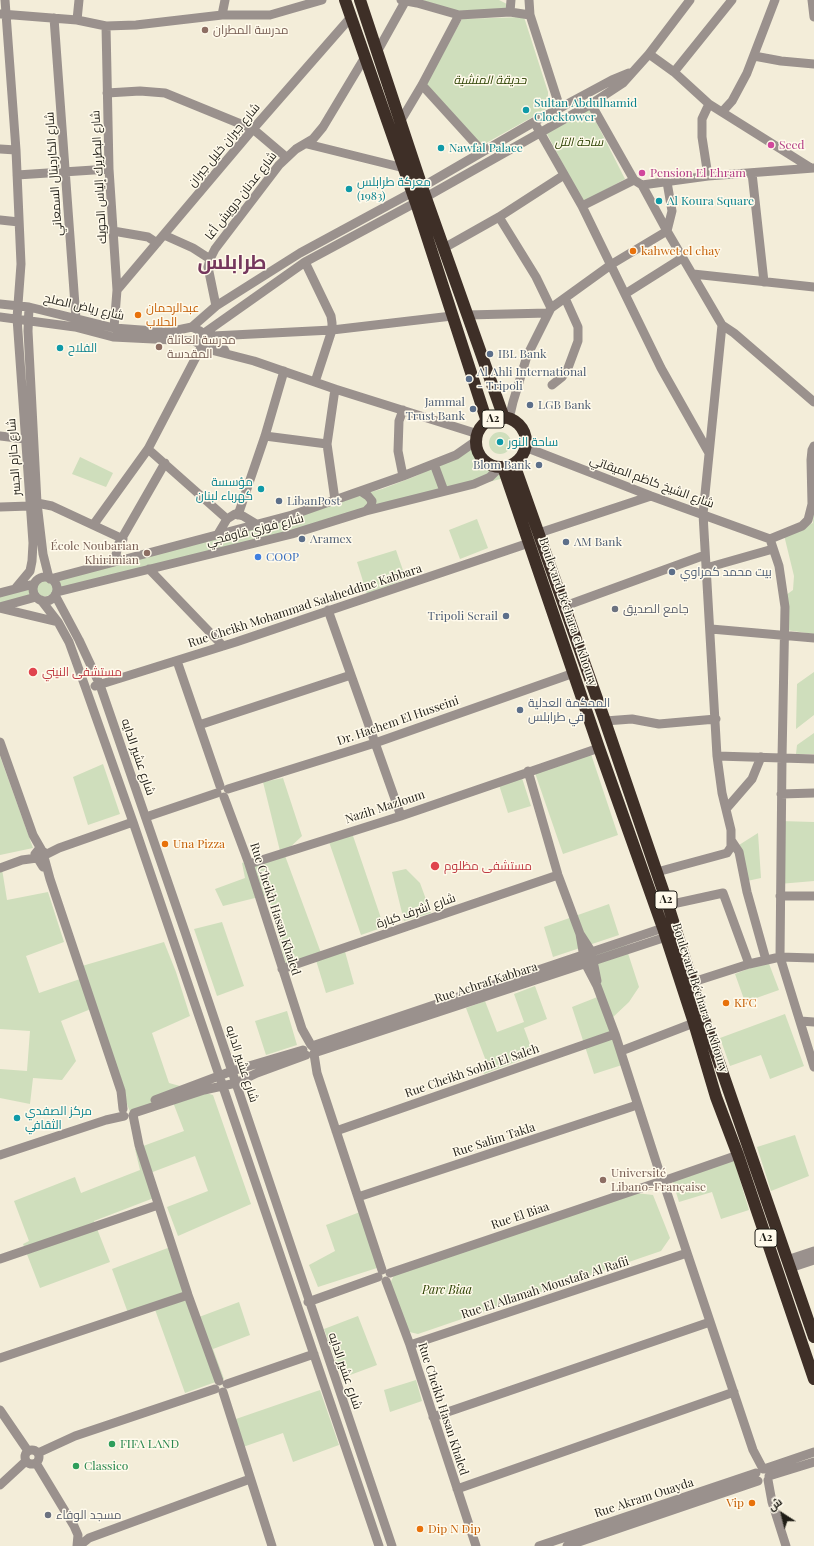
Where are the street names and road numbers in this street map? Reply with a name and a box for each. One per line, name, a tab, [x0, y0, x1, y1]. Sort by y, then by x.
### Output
street label: شارع جبران خليل جبران	[185, 100, 263, 190]
street label: شارع البطريرك إلياس الحويك	[88, 110, 110, 244]
street label: شارع الكاردينال السمعاني	[42, 111, 66, 237]
street label: شارع عدنان درويش أغا	[202, 149, 280, 243]
street label: شارع رياض الصلح	[42, 291, 126, 323]
road number: A2	[482, 410, 504, 428]
street label: شارع حازم الجسر	[4, 418, 24, 496]
street label: شارع الشيخ كاظم الميقاتي	[588, 453, 716, 511]
street label: شارع فوزي قاوقجي	[205, 511, 305, 549]
street label: Boulevard Béchara el Khoury	[536, 536, 600, 688]
street label: Rue Cheikh Mohammad Salaheddine Kabbara	[186, 561, 424, 651]
street label: Dr. Hachem El Husseini	[335, 693, 461, 749]
street label: شارع عشير الدايه	[118, 717, 158, 797]
street label: Nazih Mazloum	[343, 787, 427, 827]
street label: Rue Cheikh Hasan Khaled	[247, 841, 303, 977]
street label: شارع أشرف كبارة	[374, 891, 458, 931]
road number: A2	[655, 891, 677, 909]
street label: Boulevard Béchara el Khoury	[669, 921, 731, 1075]
street label: Rue Achraf Kabbara	[433, 960, 539, 1006]
street label: شارع عشير الدايه	[223, 1024, 261, 1104]
street label: Rue Cheikh Sobhi El Saleh	[403, 1041, 541, 1101]
street label: Rue Salim Takla	[451, 1120, 537, 1160]
street label: Rue El Biaa	[489, 1199, 551, 1233]
road number: A2	[755, 1229, 777, 1247]
street label: Rue El Allamah Moustafa Al Rafii	[459, 1254, 631, 1322]
street label: شارع عشير الدايه	[325, 1331, 365, 1411]
street label: Rue Cheikh Hasan Khaled	[415, 1341, 471, 1477]
street label: Rue Akram Ouayda	[593, 1475, 695, 1521]

